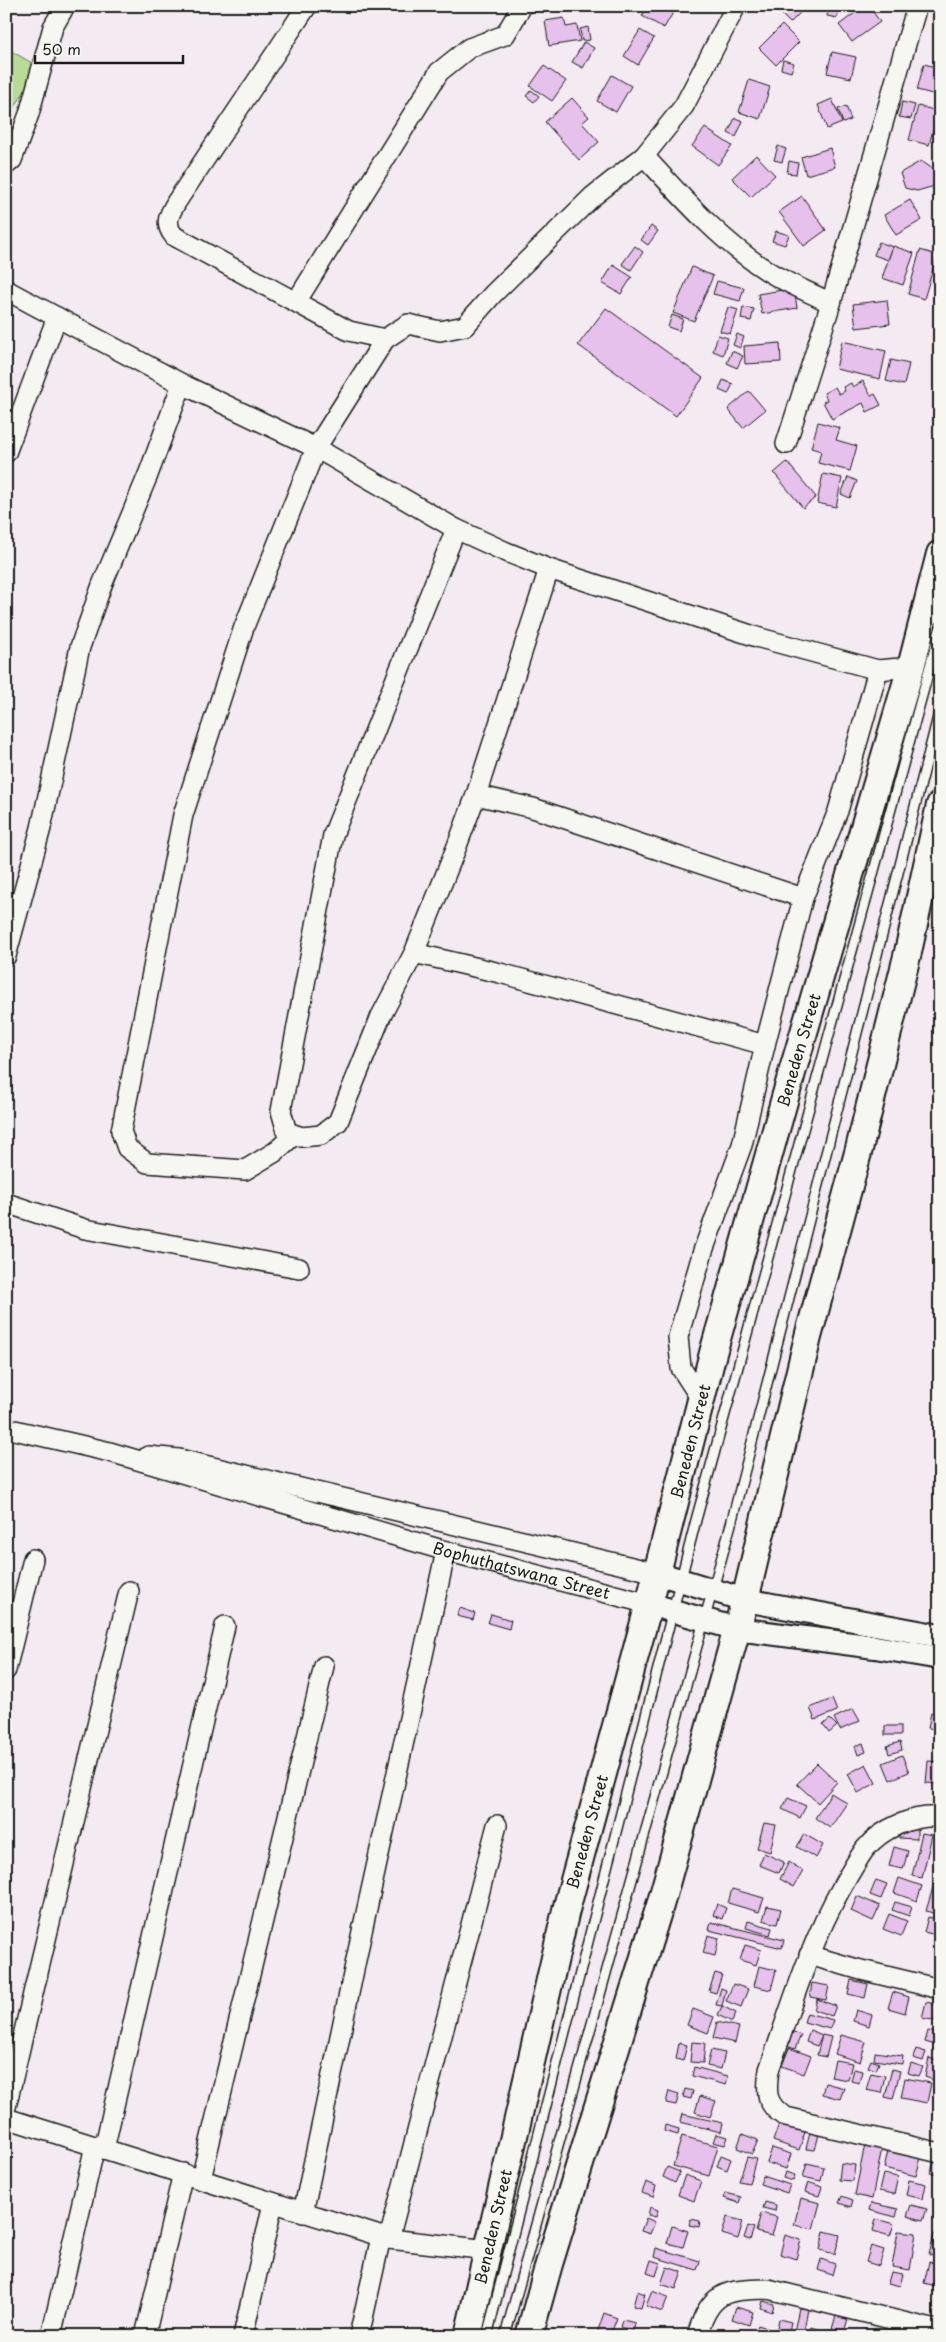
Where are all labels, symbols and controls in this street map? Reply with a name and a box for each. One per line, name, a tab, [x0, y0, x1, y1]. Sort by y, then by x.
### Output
scale bar	[35, 32, 182, 64]
text: 50 m	[42, 37, 81, 60]
street label: Beneden Street	[770, 990, 826, 1110]
street label: Beneden Street	[663, 1381, 716, 1501]
street label: Bophuthatswana Street	[430, 1535, 613, 1604]
street label: Beneden Street	[559, 1771, 613, 1892]
street label: Beneden Street	[467, 2166, 517, 2287]

